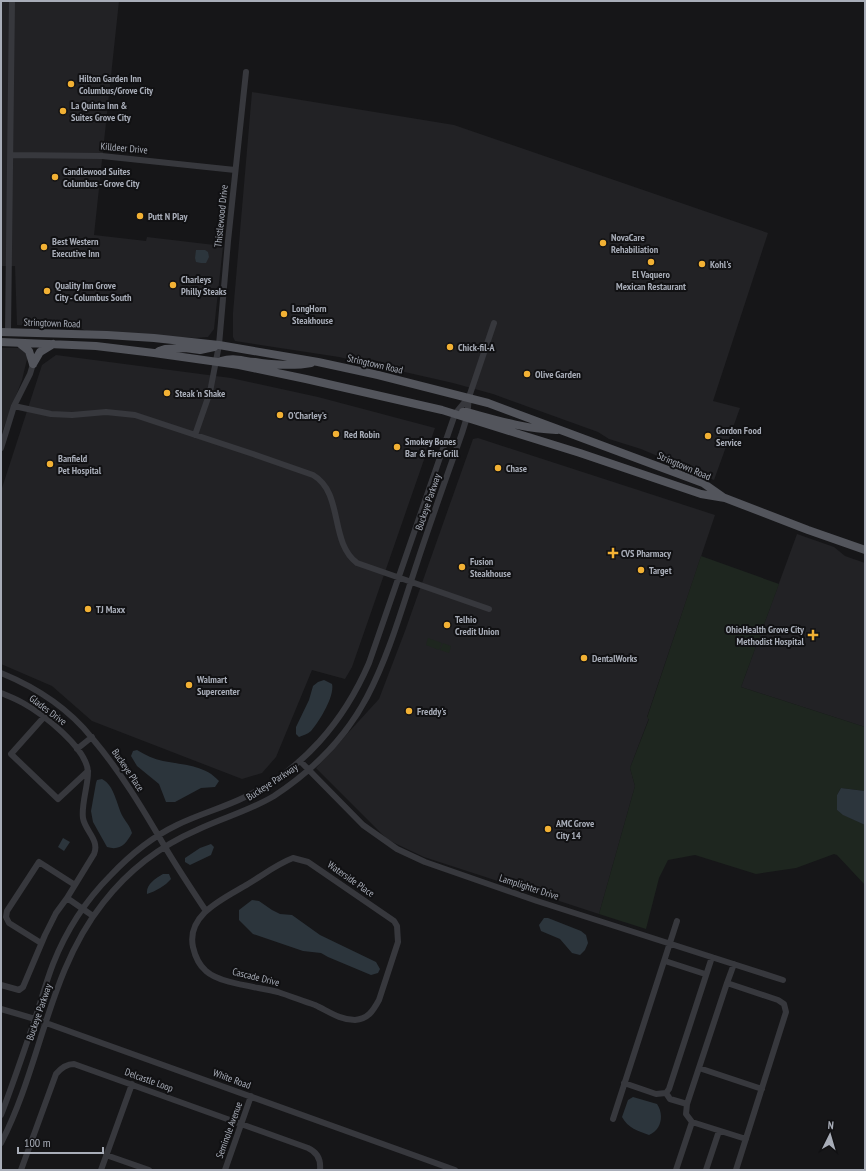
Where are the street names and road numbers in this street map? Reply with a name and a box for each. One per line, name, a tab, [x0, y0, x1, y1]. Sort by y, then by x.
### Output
street label: Killdeer Drive	[100, 139, 148, 157]
street label: Thistlewood Drive	[211, 184, 231, 248]
street label: Stringtown Road	[23, 316, 81, 330]
street label: Stringtown Road	[346, 351, 404, 377]
street label: Stringtown Road	[655, 449, 713, 483]
street label: Buckeye Parkway	[412, 472, 444, 532]
street label: Glades Drive	[27, 692, 69, 728]
street label: Buckeye Place	[109, 746, 147, 794]
street label: Buckeye Parkway	[244, 760, 300, 803]
street label: Waterside Place	[325, 858, 377, 900]
street label: Lamplighter Drive	[498, 871, 560, 903]
street label: Cascade Drive	[231, 965, 281, 989]
street label: Buckeye Parkway	[23, 982, 55, 1042]
street label: Delcastle Loop	[123, 1065, 175, 1095]
street label: White Road	[211, 1066, 253, 1092]
street label: Seminole Avenue	[213, 1100, 245, 1160]

